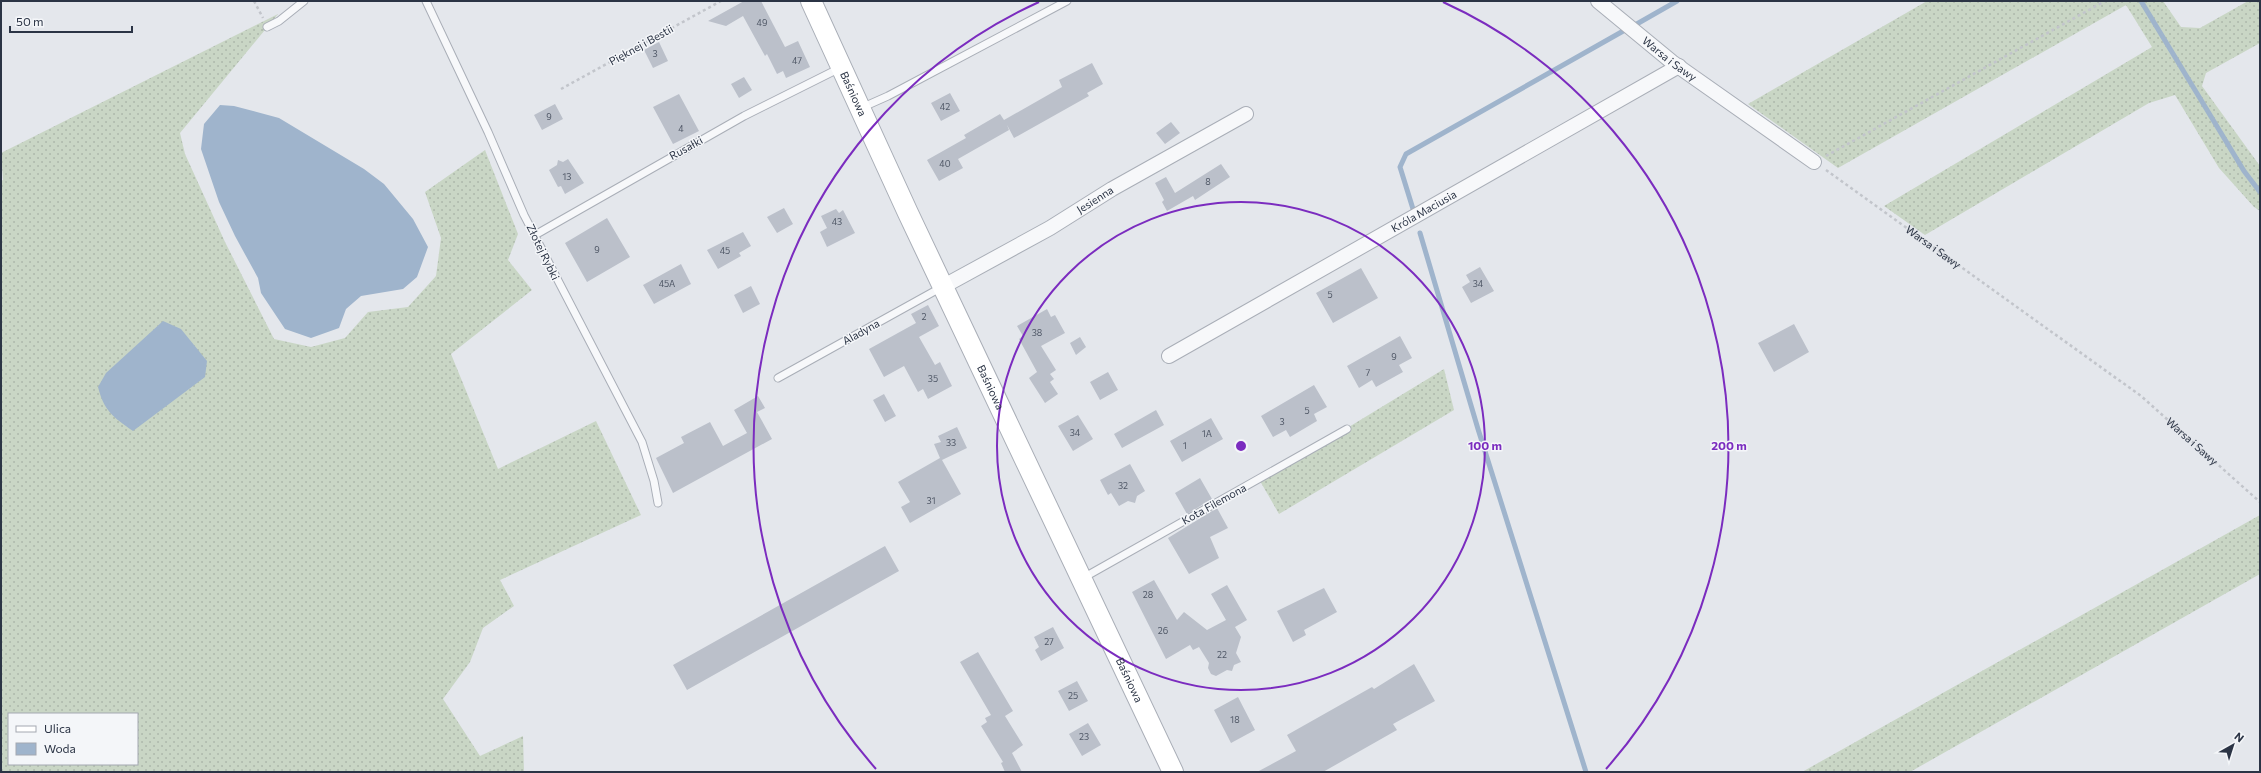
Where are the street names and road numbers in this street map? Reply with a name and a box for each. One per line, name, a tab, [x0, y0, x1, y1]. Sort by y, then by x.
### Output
street label: Pięknej i Bestii	[606, 21, 675, 68]
street label: Warsa i Sawy	[1640, 33, 1700, 84]
street label: Baśniowa	[838, 69, 870, 118]
street label: Rusałki	[667, 133, 705, 162]
street label: Jesienna	[1074, 183, 1116, 217]
street label: Króla Maciusia	[1388, 187, 1458, 234]
street label: Złotej Rybki	[524, 222, 563, 282]
street label: Warsa i Sawy	[1903, 222, 1964, 271]
street label: Aladyna	[840, 316, 882, 347]
street label: Baśniowa	[975, 363, 1007, 411]
street label: Warsa i Sawy	[2164, 415, 2221, 468]
street label: Kota Filemona	[1179, 480, 1248, 527]
street label: Baśniowa	[1114, 655, 1146, 704]

